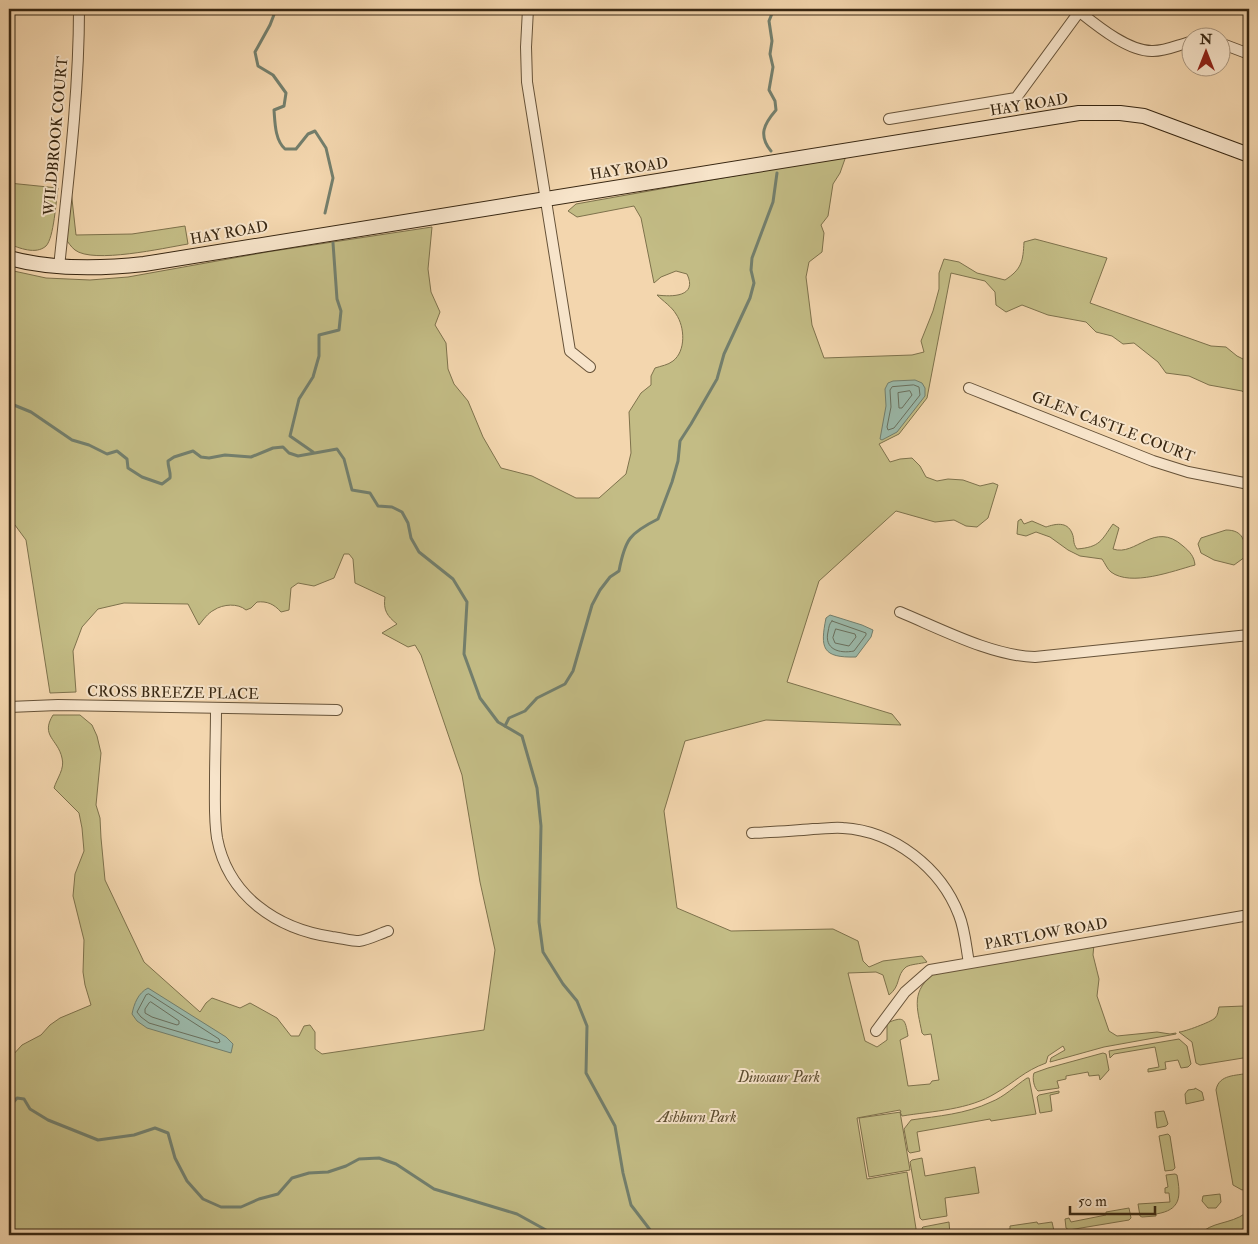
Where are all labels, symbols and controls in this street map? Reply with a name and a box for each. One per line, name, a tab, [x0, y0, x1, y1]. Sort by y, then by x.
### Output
north arrow	[1180, 28, 1230, 78]
text: N	[1199, 31, 1213, 48]
street label: WILDBROOK COURT	[39, 56, 72, 217]
street label: HAY ROAD	[989, 89, 1069, 121]
street label: HAY ROAD	[589, 153, 669, 185]
street label: HAY ROAD	[188, 217, 270, 249]
street label: GLEN CASTLE COURT	[1029, 387, 1197, 467]
street label: CROSS BREEZE PLACE	[87, 682, 259, 704]
street label: PARTLOW ROAD	[983, 914, 1109, 954]
park label: Dinosaur Park	[737, 1068, 820, 1087]
park label: Ashburn Park	[655, 1108, 737, 1127]
scale bar	[1070, 1184, 1156, 1216]
text: 50 m	[1078, 1192, 1107, 1211]

